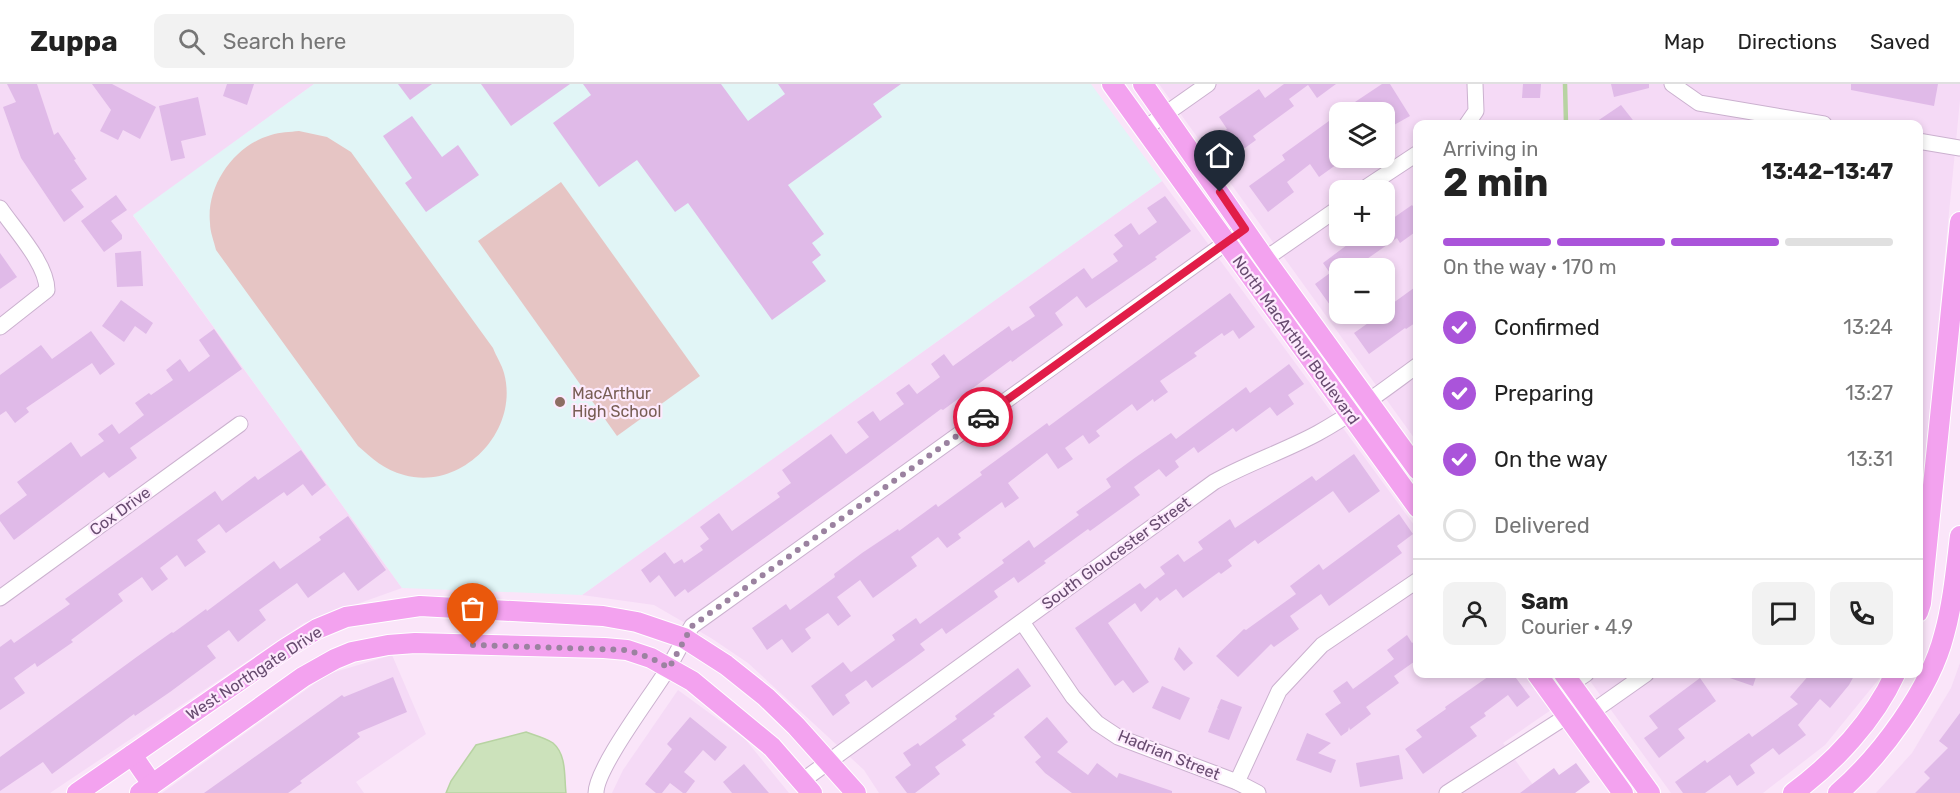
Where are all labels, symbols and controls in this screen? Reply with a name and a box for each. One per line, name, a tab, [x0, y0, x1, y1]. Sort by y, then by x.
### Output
search box	[154, 14, 574, 68]
text: Zuppa	[30, 25, 118, 58]
icon: search	[175, 25, 208, 58]
text: Search here	[223, 28, 346, 55]
text: Map	[1664, 29, 1705, 54]
text: Directions	[1738, 29, 1837, 54]
text: Saved	[1870, 29, 1930, 54]
map controls	[1329, 102, 1395, 324]
button: layers	[1329, 102, 1395, 168]
pin	[1194, 130, 1245, 192]
text: Arriving in	[1443, 137, 1538, 161]
icon: home	[1203, 139, 1236, 172]
text: 13:42–13:47	[1761, 158, 1893, 185]
text: 2 min	[1443, 160, 1549, 206]
button: +	[1329, 180, 1395, 246]
street label: North MacArthur Boulevard	[1228, 252, 1364, 428]
text: On the way · 170 m	[1443, 255, 1616, 279]
button: −	[1329, 258, 1395, 324]
icon: check	[1443, 311, 1476, 344]
text: Confirmed	[1494, 314, 1600, 341]
text: 13:24	[1843, 315, 1893, 339]
icon: check	[1443, 377, 1476, 410]
text: Preparing	[1494, 380, 1594, 407]
text: 13:27	[1845, 381, 1893, 405]
place label: MacArthur High School	[572, 384, 661, 421]
courier	[953, 387, 1013, 447]
marker: MacArthur High School	[553, 395, 567, 409]
icon: car	[967, 401, 1000, 434]
icon: check	[1443, 443, 1476, 476]
text: On the way	[1494, 446, 1608, 473]
text: 13:31	[1847, 447, 1893, 471]
street label: Cox Drive	[86, 483, 154, 539]
street label: South Gloucester Street	[1038, 493, 1194, 613]
text: Delivered	[1494, 512, 1590, 539]
button: person	[1443, 582, 1506, 645]
button: chat	[1752, 582, 1815, 645]
button: phone	[1830, 582, 1893, 645]
pin	[447, 583, 498, 645]
text: Sam	[1521, 588, 1569, 615]
icon: bag	[456, 592, 489, 625]
text: Courier · 4.9	[1521, 615, 1633, 639]
street label: West Northgate Drive	[183, 622, 325, 724]
street label: Hadrian Street	[1115, 726, 1223, 784]

